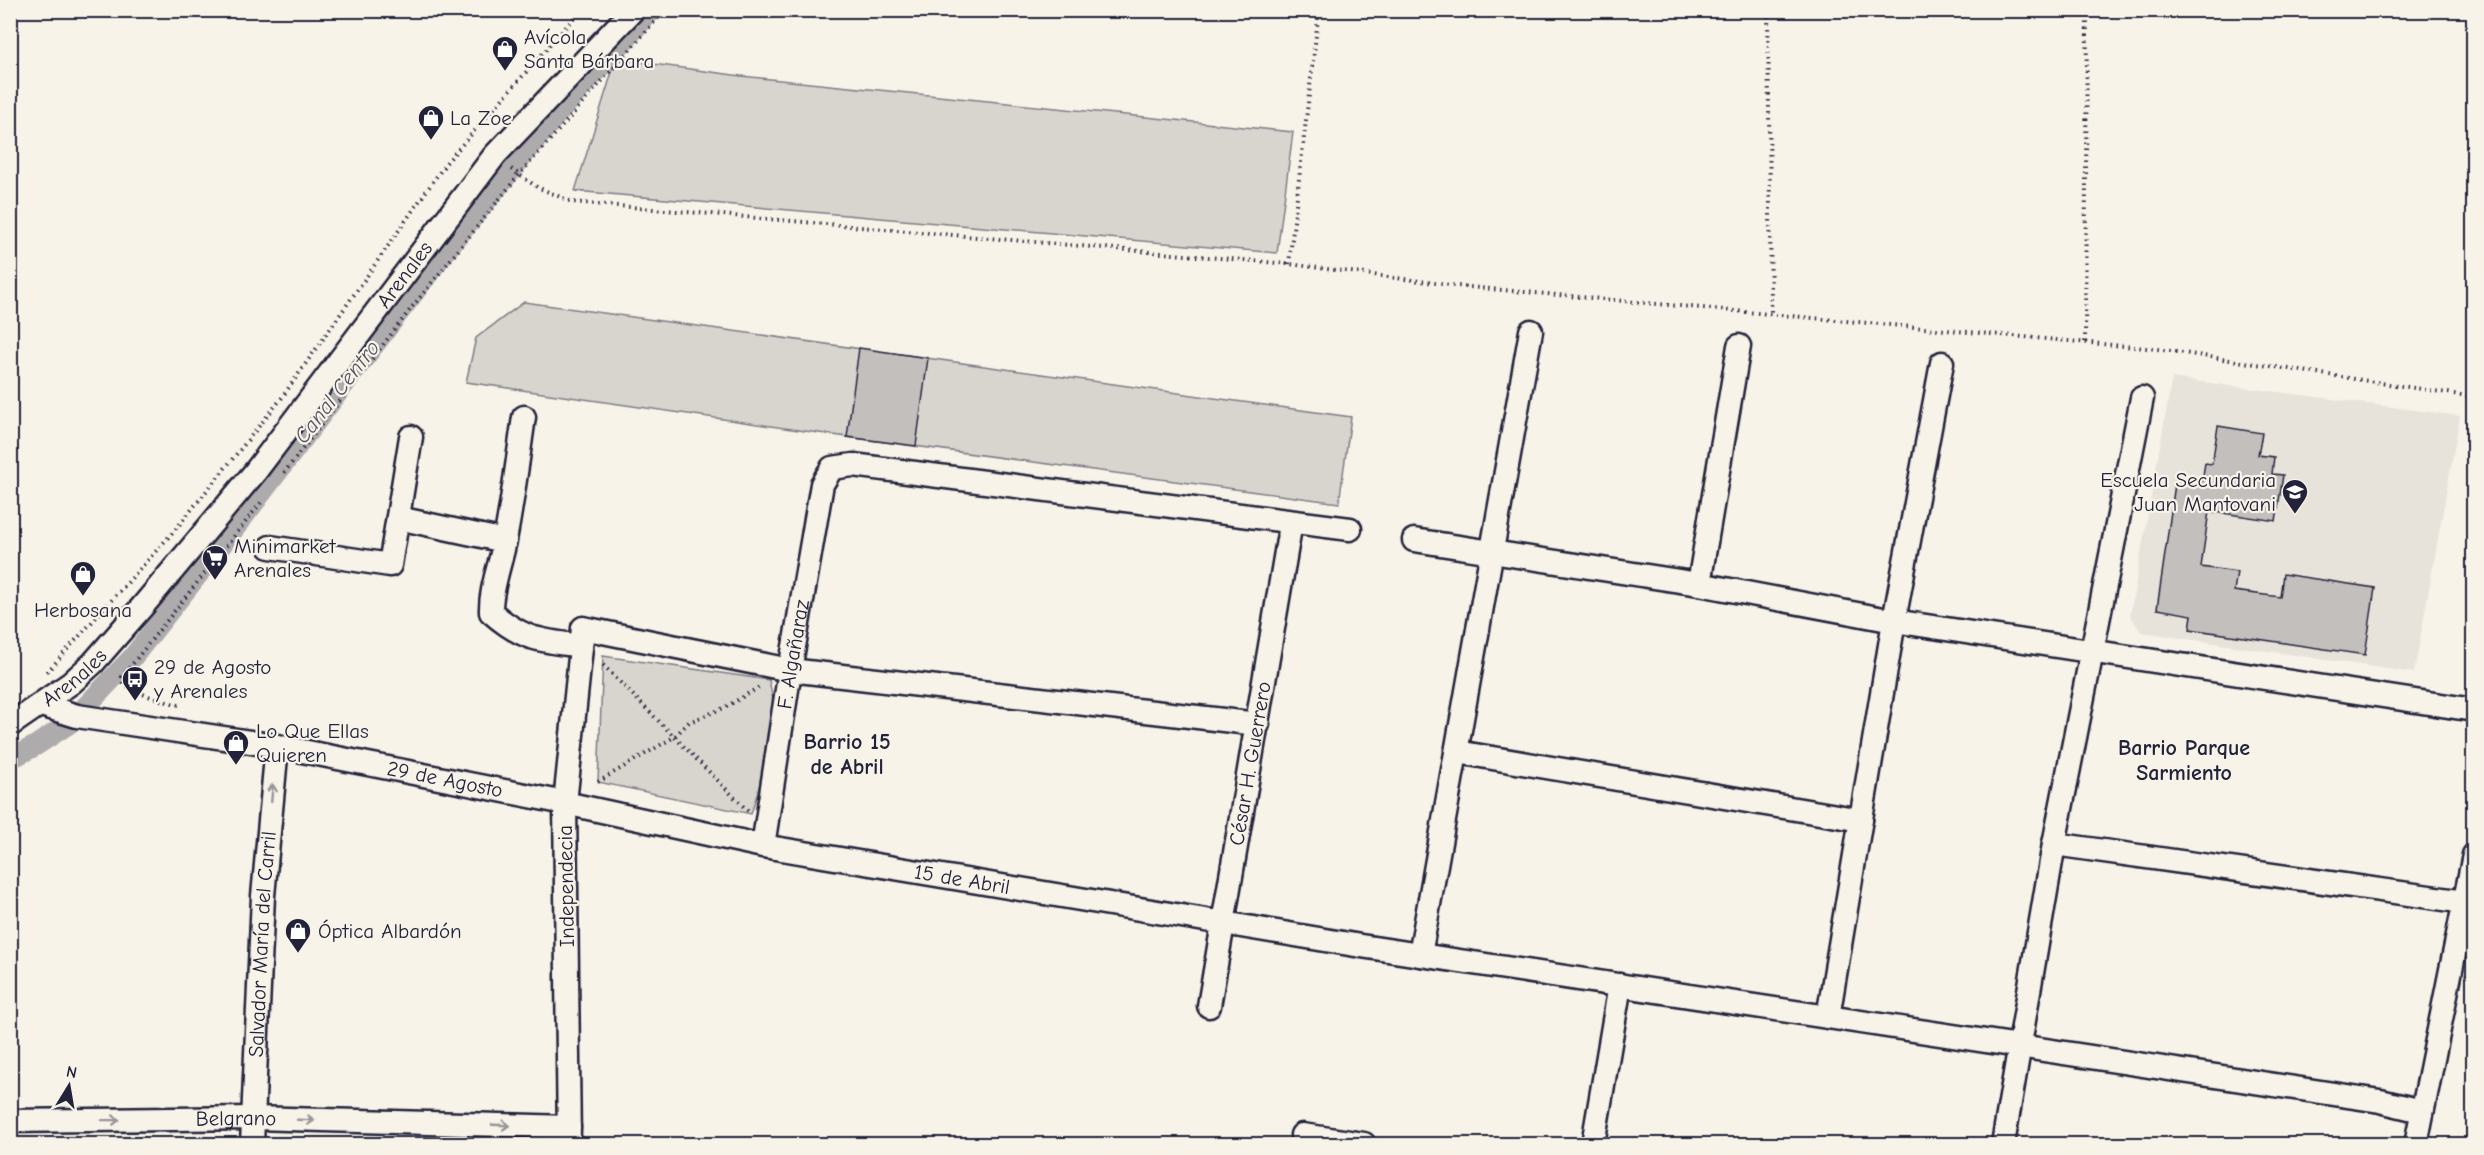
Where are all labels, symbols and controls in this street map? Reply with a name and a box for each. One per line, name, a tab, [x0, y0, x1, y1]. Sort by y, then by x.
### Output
place label: Avícola Santa Bárbara	[524, 25, 654, 73]
shop icon: Avícola Santa Bárbara	[490, 34, 520, 72]
shop icon: La Zoe	[416, 103, 446, 141]
place label: La Zoe	[450, 106, 512, 130]
street label: Arenales	[372, 237, 437, 312]
water label: Canal Centro	[289, 335, 385, 449]
place label: Escuela Secundaria Juan Mantovani	[2100, 468, 2276, 516]
school or university icon: Escuela Secundaria Juan Mantovani	[2280, 477, 2310, 515]
place label: Minimarket Arenales	[234, 534, 337, 582]
supermarket icon: Minimarket Arenales	[200, 543, 230, 581]
shop icon: Herbosana	[68, 559, 98, 597]
place label: Herbosana	[34, 598, 132, 622]
street label: F. Algañaraz	[772, 598, 814, 711]
street label: Arenales	[37, 644, 112, 711]
place label: 29 de Agosto y Arenales	[153, 655, 271, 703]
bus stop icon: 29 de Agosto y Arenales	[120, 664, 150, 702]
street label: César H. Guerrero	[1224, 680, 1276, 847]
place label: Lo Que Ellas Quieren	[256, 719, 369, 767]
shop icon: Lo Que Ellas Quieren	[221, 728, 251, 766]
district label: Barrio 15 de Abril	[803, 729, 891, 780]
district label: Barrio Parque Sarmiento	[2118, 735, 2250, 786]
street label: 29 de Agosto	[385, 756, 505, 802]
one-way arrow	[267, 783, 278, 803]
street label: Independecia	[553, 825, 579, 947]
street label: Salvador María del Carril	[244, 830, 281, 1058]
street label: 15 de Abril	[913, 860, 1012, 899]
shop icon: Óptica Albardón	[283, 916, 313, 954]
place label: Óptica Albardón	[318, 919, 462, 943]
north arrow	[39, 1056, 99, 1116]
text: N	[65, 1062, 79, 1082]
street label: Belgrano	[195, 1106, 277, 1131]
one-way arrow	[100, 1114, 120, 1126]
one-way arrow	[295, 1114, 315, 1125]
one-way arrow	[490, 1119, 510, 1131]

